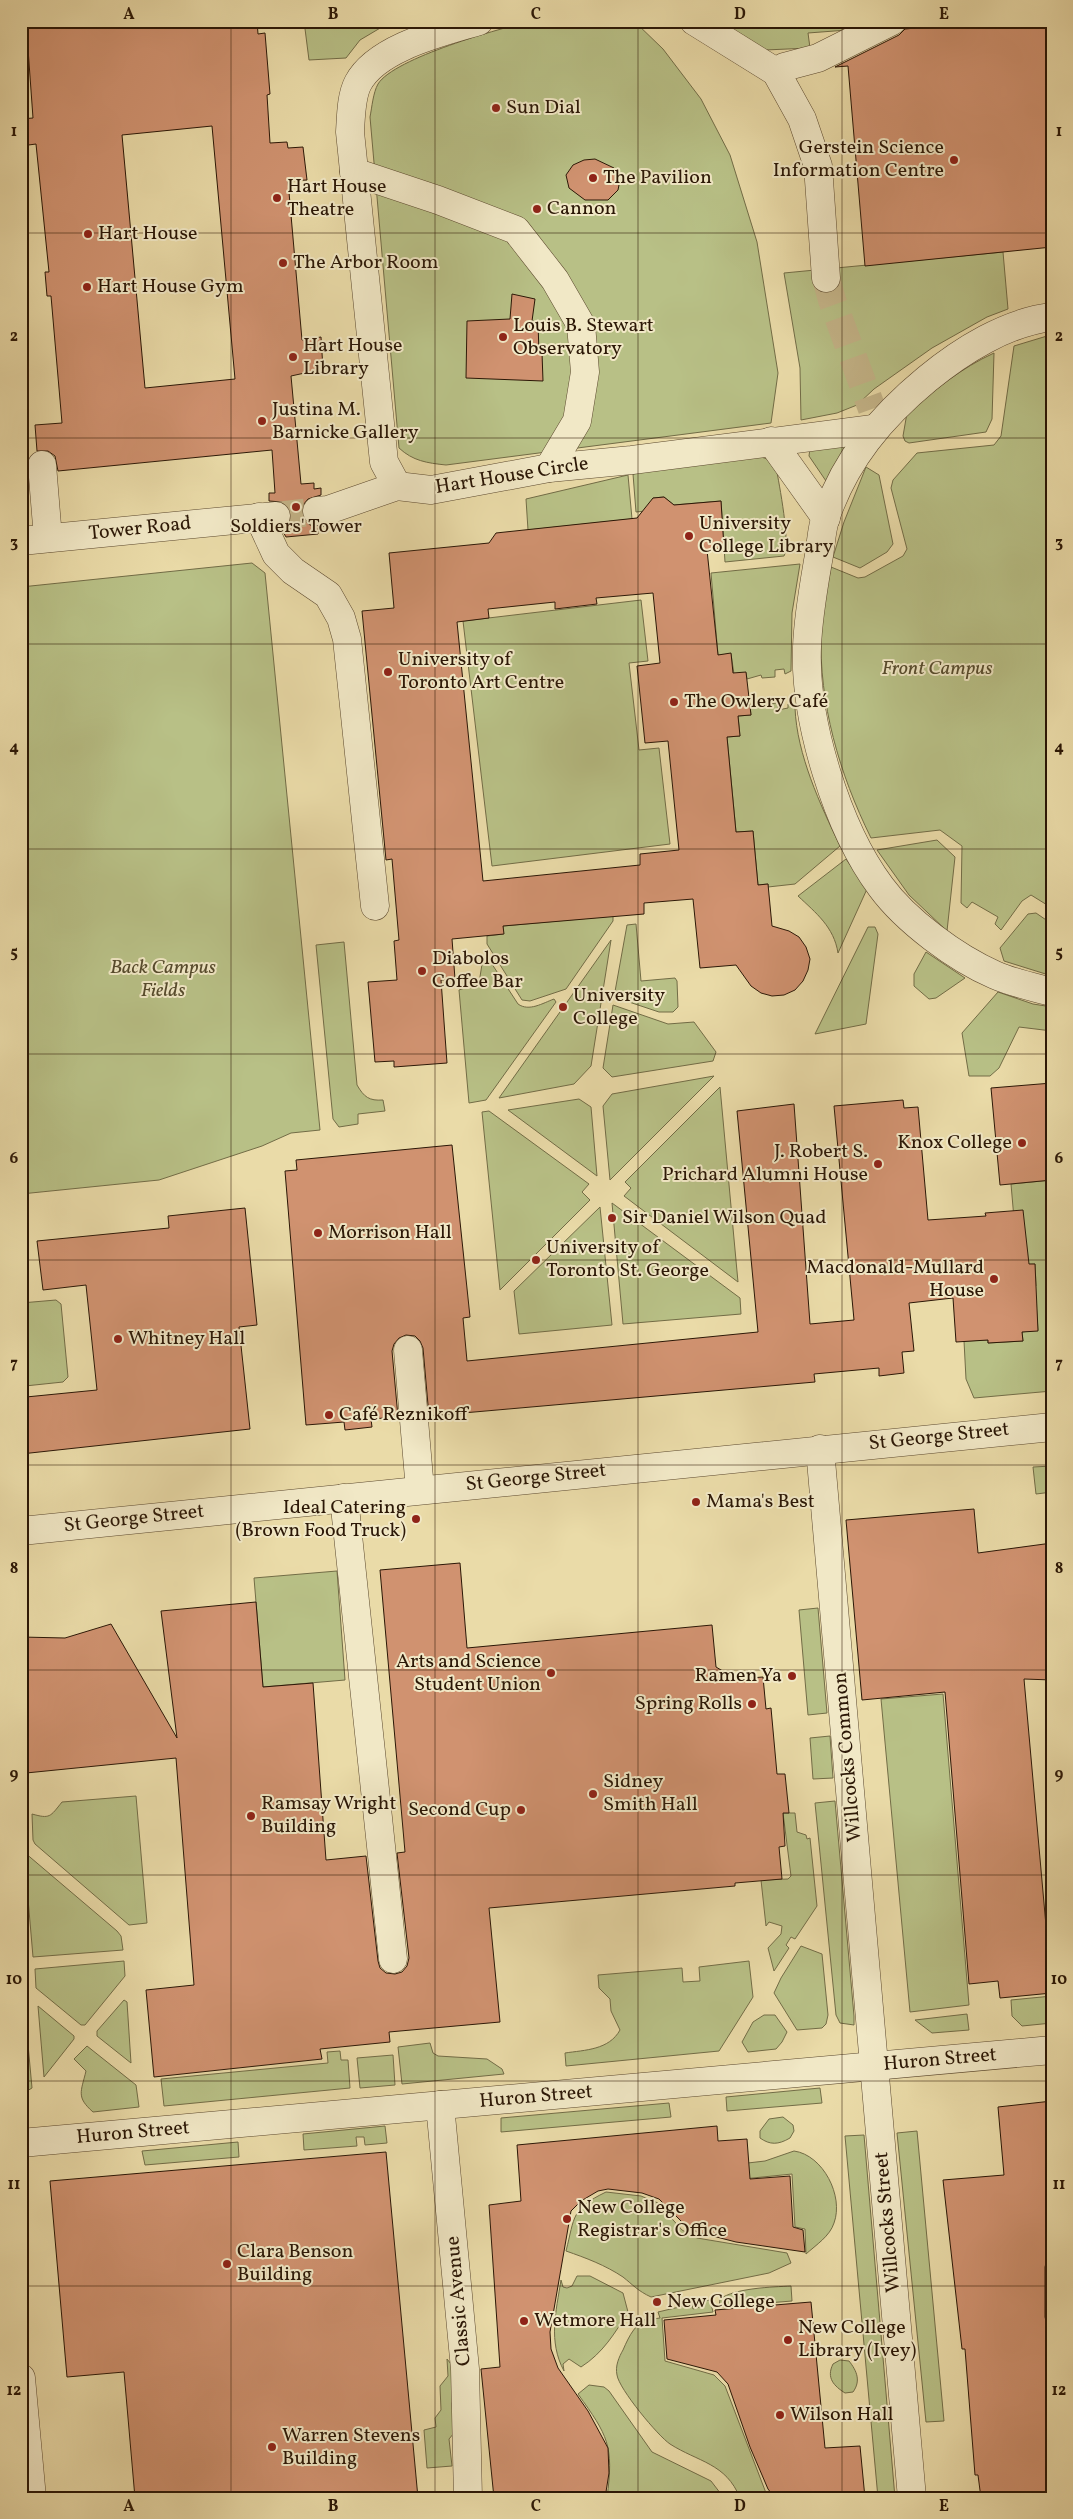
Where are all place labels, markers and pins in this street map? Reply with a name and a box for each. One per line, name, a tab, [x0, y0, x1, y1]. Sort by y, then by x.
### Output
place label: Sun Dial	[506, 94, 581, 122]
marker: Sun Dial	[490, 102, 502, 114]
place label: Gerstein Science Information Centre	[773, 134, 944, 185]
marker: Gerstein Science Information Centre	[948, 154, 960, 166]
place label: The Pavilion	[603, 164, 712, 192]
marker: The Pavilion	[587, 172, 599, 184]
place label: Hart House Theatre	[287, 173, 386, 224]
marker: Hart House Theatre	[271, 192, 283, 204]
place label: Cannon	[547, 195, 617, 223]
marker: Cannon	[531, 203, 543, 215]
place label: Hart House	[98, 220, 197, 248]
marker: Hart House	[82, 228, 94, 240]
place label: The Arbor Room	[293, 249, 438, 277]
marker: The Arbor Room	[277, 257, 289, 269]
place label: Hart House Gym	[97, 273, 244, 301]
marker: Hart House Gym	[81, 281, 93, 293]
place label: Louis B. Stewart Observatory	[513, 312, 654, 363]
marker: Louis B. Stewart Observatory	[497, 331, 509, 343]
place label: Hart House Library	[303, 332, 402, 383]
marker: Hart House Library	[287, 351, 299, 363]
place label: Justina M. Barnicke Gallery	[272, 396, 419, 447]
marker: Justina M. Barnicke Gallery	[256, 415, 268, 427]
marker: Soldiers' Tower	[290, 501, 302, 513]
place label: University College Library	[699, 510, 834, 561]
place label: Soldiers' Tower	[230, 513, 362, 541]
marker: University College Library	[683, 530, 695, 542]
place label: University of Toronto Art Centre	[398, 646, 564, 697]
marker: University of Toronto Art Centre	[382, 666, 394, 678]
place label: The Owlery Café	[684, 688, 828, 716]
marker: The Owlery Café	[668, 696, 680, 708]
place label: Diabolos Coffee Bar	[432, 945, 523, 996]
marker: Diabolos Coffee Bar	[416, 965, 428, 977]
place label: University College	[573, 982, 665, 1033]
marker: University College	[557, 1001, 569, 1013]
place label: Knox College	[897, 1129, 1012, 1157]
marker: Knox College	[1016, 1137, 1028, 1149]
place label: J. Robert S. Prichard Alumni House	[662, 1138, 868, 1189]
marker: J. Robert S. Prichard Alumni House	[872, 1158, 884, 1170]
place label: Sir Daniel Wilson Quad	[622, 1204, 827, 1232]
marker: Sir Daniel Wilson Quad	[606, 1212, 618, 1224]
place label: Morrison Hall	[328, 1219, 452, 1247]
marker: Morrison Hall	[312, 1227, 324, 1239]
place label: University of Toronto St. George	[546, 1234, 709, 1285]
marker: University of Toronto St. George	[530, 1254, 542, 1266]
place label: Macdonald-Mullard House	[806, 1254, 984, 1305]
marker: Macdonald-Mullard House	[988, 1273, 1000, 1285]
place label: Whitney Hall	[128, 1325, 245, 1353]
marker: Whitney Hall	[112, 1333, 124, 1345]
place label: Café Reznikoff	[339, 1401, 469, 1429]
marker: Café Reznikoff	[323, 1409, 335, 1421]
place label: Mama's Best	[706, 1488, 815, 1516]
place label: Ideal Catering (Brown Food Truck)	[236, 1494, 406, 1545]
marker: Mama's Best	[690, 1496, 702, 1508]
marker: Ideal Catering (Brown Food Truck)	[410, 1513, 422, 1525]
place label: Arts and Science Student Union	[396, 1648, 541, 1699]
place label: Ramen Ya	[695, 1662, 782, 1690]
marker: Arts and Science Student Union	[545, 1667, 557, 1679]
marker: Ramen Ya	[786, 1670, 798, 1682]
place label: Spring Rolls	[635, 1690, 742, 1718]
marker: Spring Rolls	[746, 1698, 758, 1710]
place label: Sidney Smith Hall	[603, 1768, 698, 1819]
marker: Sidney Smith Hall	[587, 1788, 599, 1800]
place label: Ramsay Wright Building	[261, 1790, 397, 1841]
place label: Second Cup	[408, 1796, 511, 1824]
marker: Second Cup	[515, 1804, 527, 1816]
marker: Ramsay Wright Building	[245, 1810, 257, 1822]
place label: New College Registrar's Office	[577, 2194, 727, 2245]
marker: New College Registrar's Office	[561, 2213, 573, 2225]
place label: Clara Benson Building	[237, 2238, 353, 2289]
marker: Clara Benson Building	[221, 2258, 233, 2270]
place label: New College	[667, 2288, 775, 2316]
marker: New College	[651, 2296, 663, 2308]
place label: Wetmore Hall	[534, 2307, 656, 2335]
place label: New College Library (Ivey)	[798, 2314, 916, 2365]
marker: Wetmore Hall	[518, 2315, 530, 2327]
marker: New College Library (Ivey)	[782, 2334, 794, 2346]
place label: Wilson Hall	[790, 2401, 894, 2429]
marker: Wilson Hall	[774, 2409, 786, 2421]
place label: Warren Stevens Building	[282, 2422, 420, 2473]
marker: Warren Stevens Building	[266, 2441, 278, 2453]

